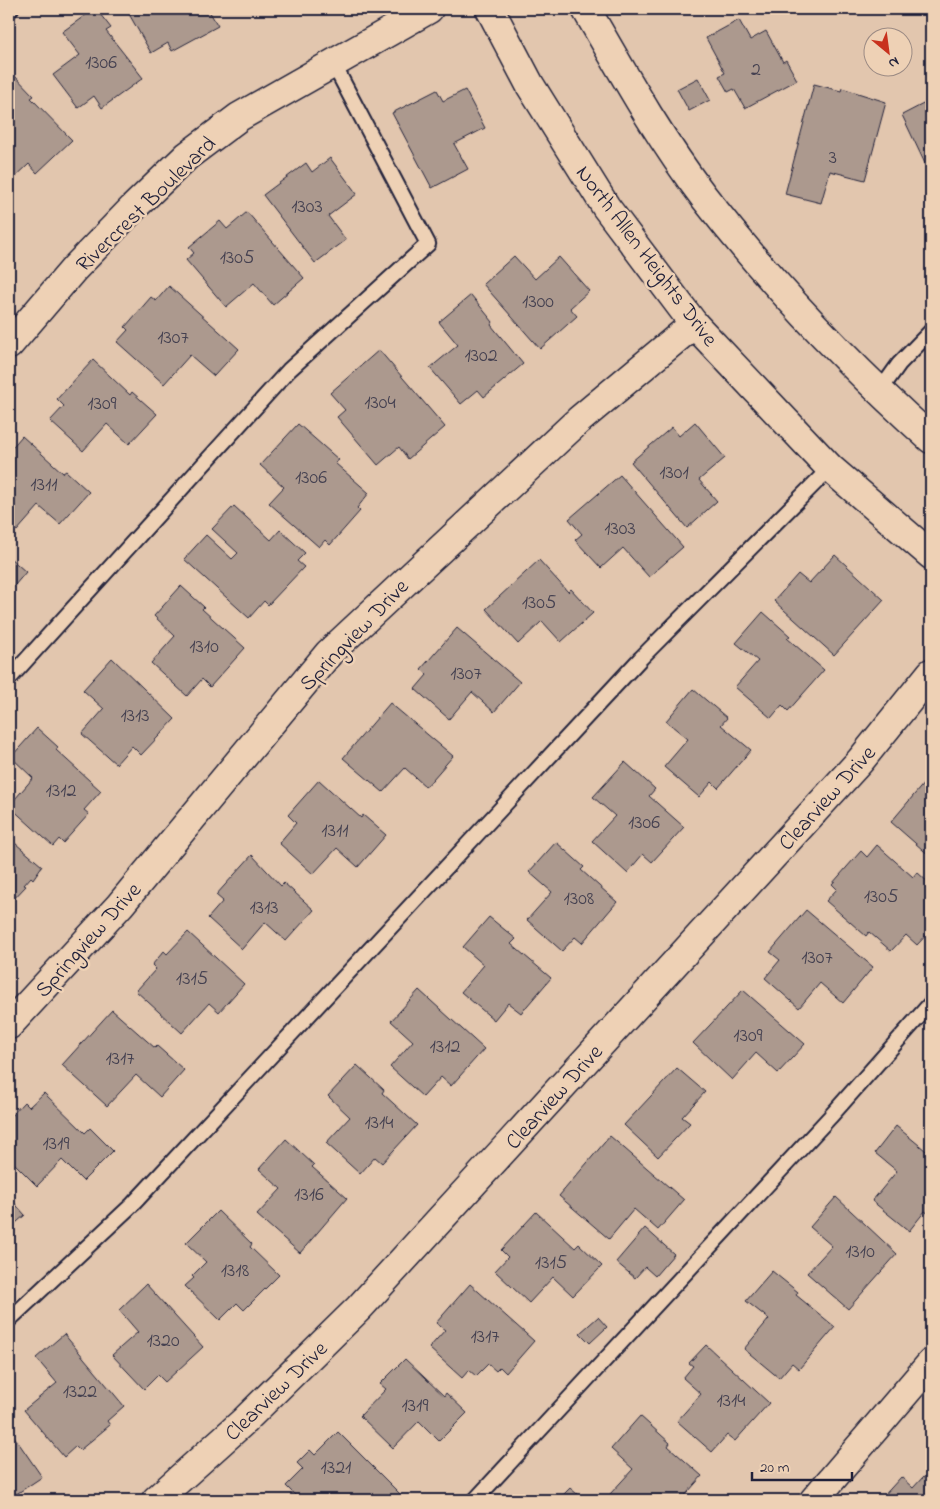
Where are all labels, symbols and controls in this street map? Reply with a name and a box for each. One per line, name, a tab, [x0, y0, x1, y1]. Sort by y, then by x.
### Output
north arrow	[862, 28, 912, 78]
house number: 1306	[85, 49, 117, 78]
text: N	[884, 51, 903, 74]
house number: 2	[751, 56, 761, 85]
street label: Rivercrest Boulevard	[70, 130, 225, 281]
house number: 3	[829, 144, 837, 173]
street label: North Allen Heights Drive	[566, 159, 725, 355]
house number: 1303	[291, 193, 323, 222]
house number: 1305	[220, 244, 254, 273]
house number: 1300	[522, 288, 554, 317]
house number: 1307	[157, 324, 189, 353]
house number: 1302	[464, 342, 498, 371]
house number: 1304	[364, 389, 396, 418]
house number: 1309	[87, 390, 117, 419]
house number: 1301	[659, 459, 689, 488]
house number: 1306	[295, 464, 327, 493]
house number: 1311	[30, 471, 58, 500]
house number: 1303	[604, 515, 636, 544]
street label: Springview Drive	[293, 572, 418, 700]
house number: 1305	[522, 589, 556, 618]
house number: 1310	[189, 633, 219, 662]
house number: 1307	[450, 660, 482, 689]
house number: 1313	[120, 702, 150, 731]
street label: Clearview Drive	[772, 739, 885, 859]
house number: 1312	[46, 777, 77, 806]
house number: 1306	[628, 809, 660, 838]
house number: 1311	[321, 817, 349, 846]
street label: Springview Drive	[29, 876, 151, 1007]
house number: 1305	[864, 883, 898, 912]
house number: 1308	[564, 885, 594, 914]
house number: 1313	[249, 894, 279, 923]
house number: 1307	[801, 944, 833, 973]
house number: 1315	[176, 965, 208, 994]
house number: 1309	[733, 1022, 763, 1051]
house number: 1312	[430, 1033, 461, 1062]
street label: Clearview Drive	[499, 1038, 612, 1158]
house number: 1317	[105, 1045, 135, 1074]
house number: 1314	[364, 1109, 394, 1138]
house number: 1319	[43, 1130, 70, 1159]
house number: 1316	[294, 1181, 324, 1210]
house number: 1310	[845, 1238, 875, 1267]
house number: 1315	[535, 1249, 567, 1278]
house number: 1318	[221, 1257, 249, 1286]
house number: 1317	[470, 1323, 500, 1352]
house number: 1320	[146, 1327, 180, 1356]
street label: Clearview Drive	[218, 1335, 336, 1450]
house number: 1322	[63, 1378, 97, 1407]
house number: 1314	[716, 1387, 746, 1416]
house number: 1319	[402, 1392, 429, 1421]
scale bar	[752, 1449, 852, 1481]
house number: 1321	[321, 1454, 351, 1483]
text: 20 m	[760, 1457, 790, 1479]

